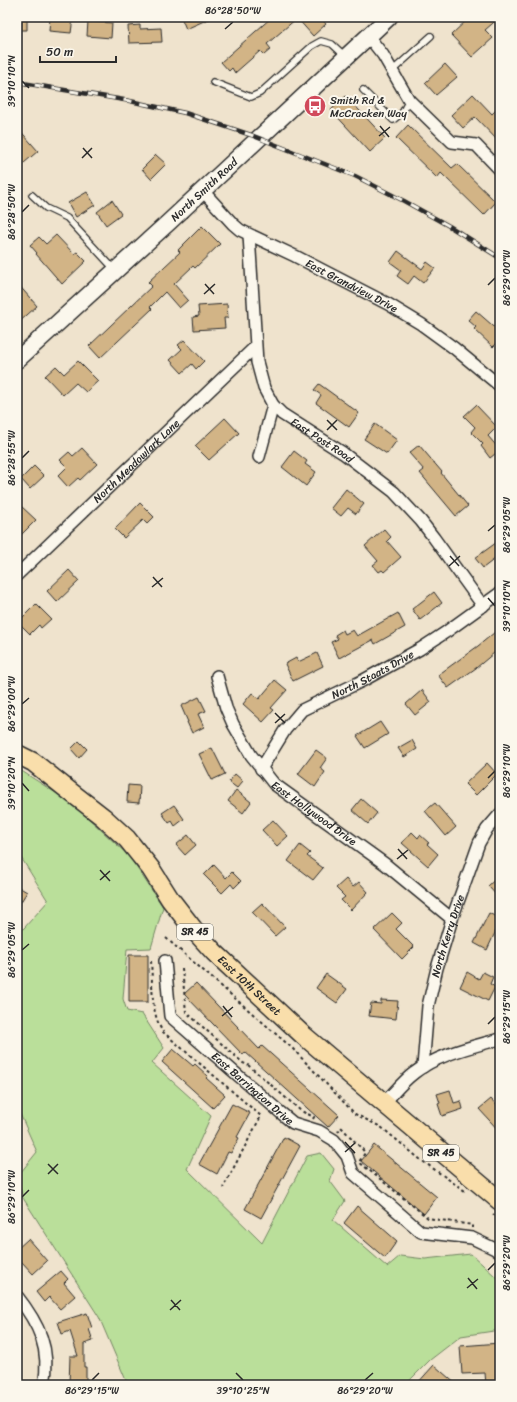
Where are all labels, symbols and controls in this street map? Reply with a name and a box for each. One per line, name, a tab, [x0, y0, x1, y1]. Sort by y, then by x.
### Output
text: 86°28'50"W	[205, 2, 261, 20]
scale bar	[40, 38, 116, 64]
text: 50 m	[46, 41, 73, 63]
text: 39°10'10"N	[3, 55, 21, 107]
place label: Smith Rd & McCracken Way	[330, 91, 407, 123]
bus stop icon: Smith Rd & McCracken Way	[302, 93, 328, 119]
street label: North Smith Road	[166, 152, 243, 226]
text: 86°28'50"W	[3, 184, 21, 240]
text: 86°29'00"W	[498, 250, 516, 306]
street label: East Grandview Drive	[302, 254, 402, 318]
street label: East Post Road	[287, 412, 359, 468]
street label: North Meadowlark Lane	[88, 414, 184, 507]
text: 86°28'55"W	[3, 430, 21, 486]
text: 86°29'05"W	[498, 497, 516, 553]
text: 39°10'10"N	[498, 580, 516, 632]
street label: North Staats Drive	[328, 645, 418, 704]
text: 86°29'00"W	[3, 676, 21, 732]
text: 86°29'10"W	[498, 744, 516, 798]
text: 39°10'20"N	[3, 756, 21, 810]
street label: East Hollywood Drive	[267, 775, 361, 851]
street label: North Kerry Drive	[426, 891, 470, 979]
text: 86°29'05"W	[3, 922, 21, 978]
road number: SR 45	[177, 924, 213, 940]
street label: East 10th Street	[213, 950, 286, 1020]
text: 86°29'15"W	[498, 990, 516, 1044]
street label: East Barrington Drive	[207, 1047, 299, 1130]
road number: SR 45	[423, 1145, 459, 1161]
text: 86°29'10"W	[3, 1170, 21, 1224]
text: 86°29'20"W	[498, 1235, 516, 1291]
text: 86°29'15"W	[65, 1382, 119, 1400]
text: 39°10'25"N	[216, 1382, 270, 1400]
text: 86°29'20"W	[337, 1382, 393, 1400]

